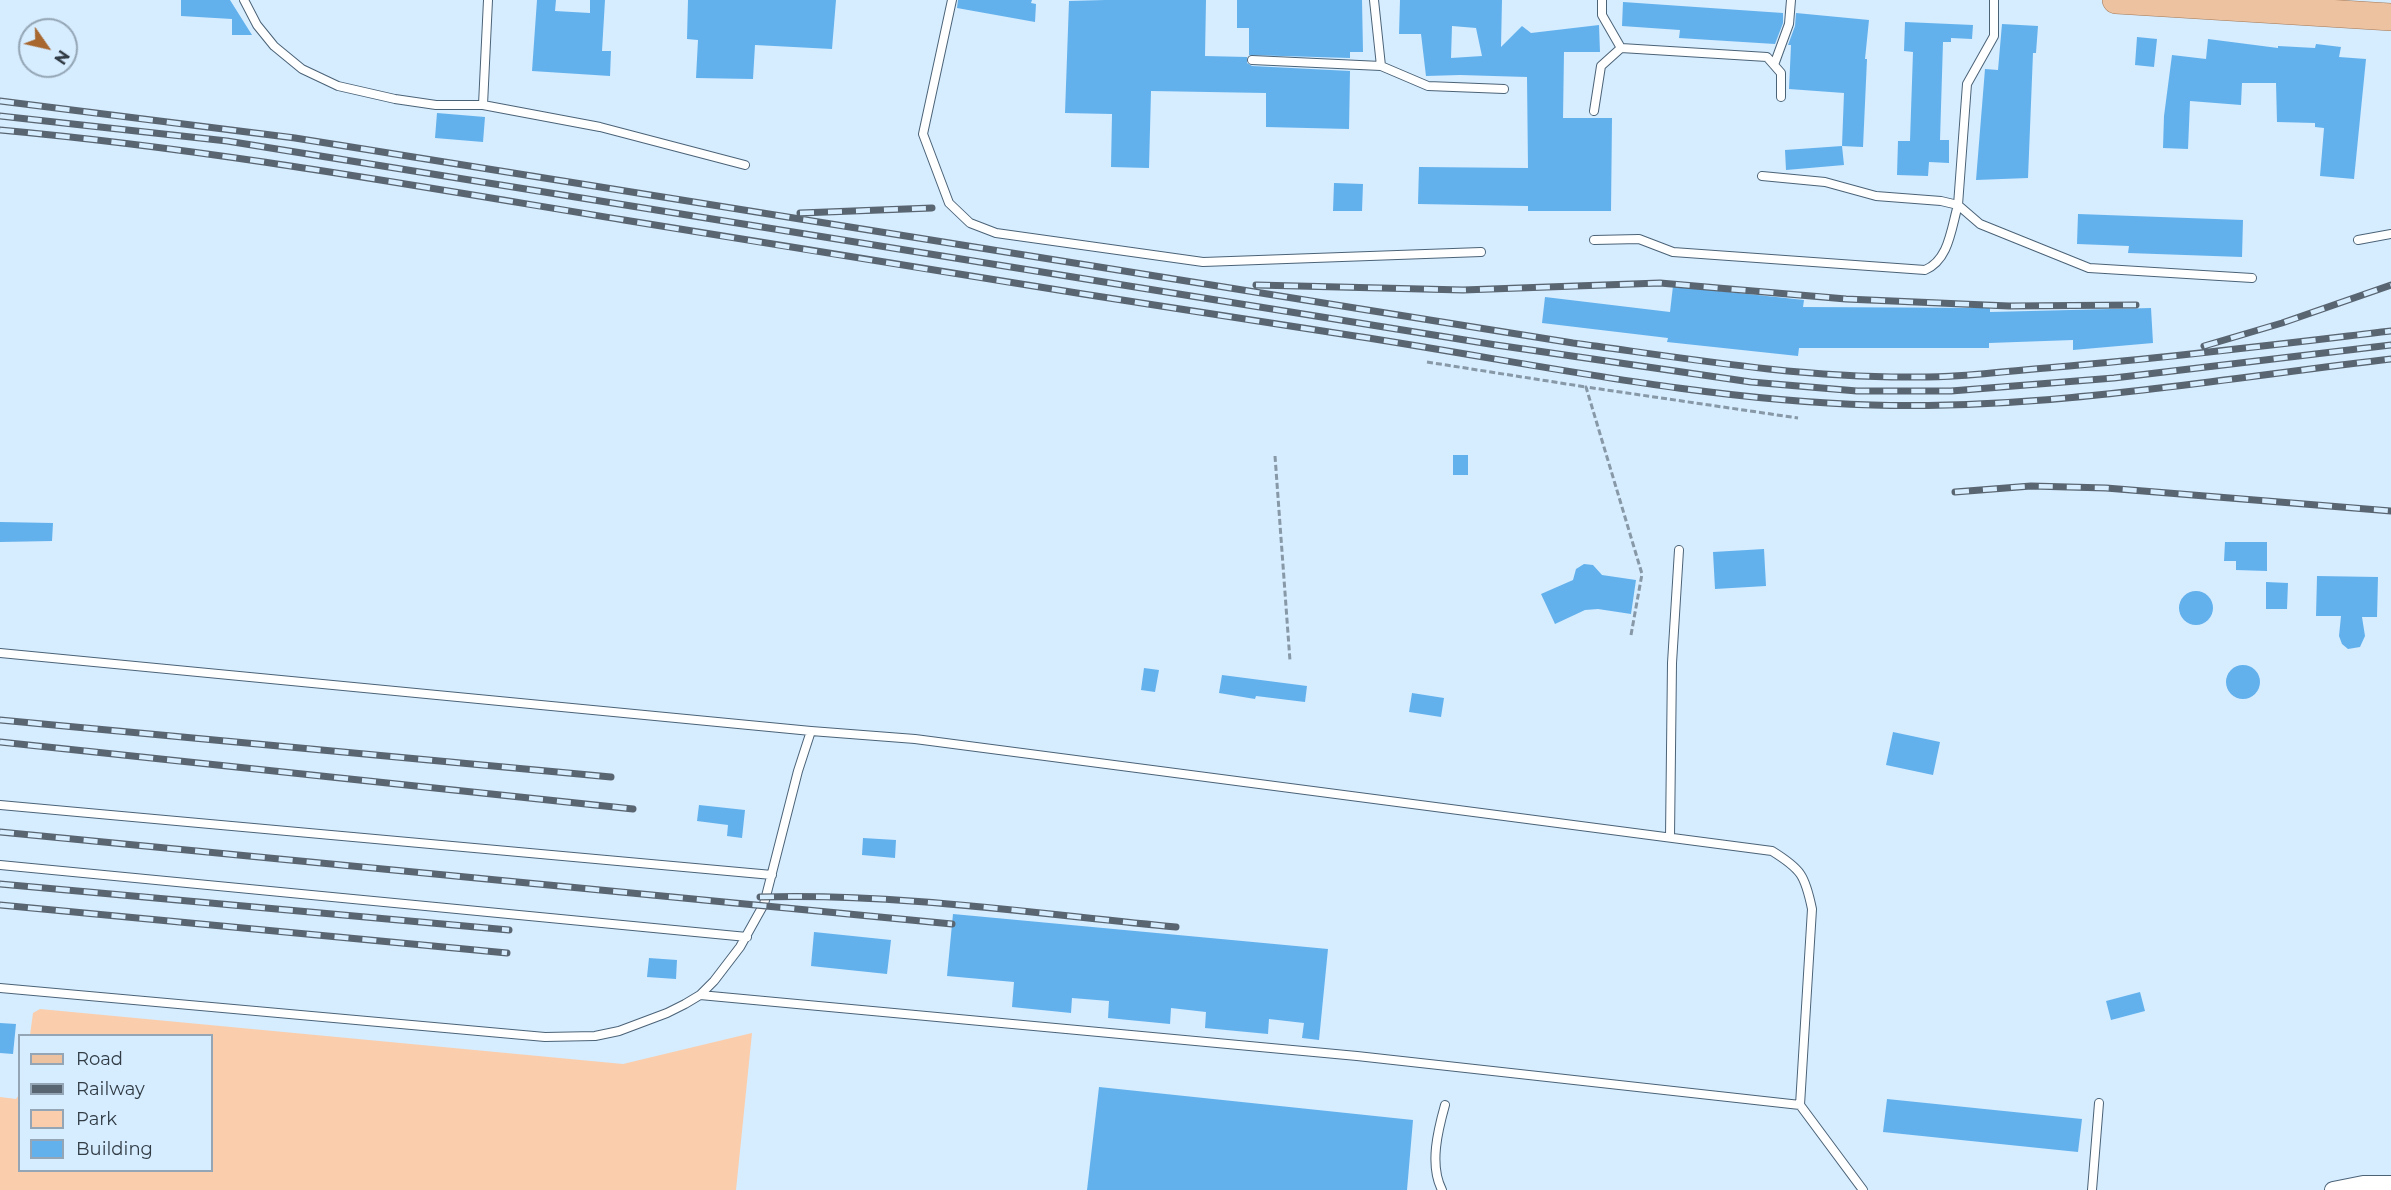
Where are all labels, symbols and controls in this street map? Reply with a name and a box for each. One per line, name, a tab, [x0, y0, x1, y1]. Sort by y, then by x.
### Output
north arrow	[18, 18, 78, 78]
text: N	[50, 47, 73, 68]
legend	[18, 1034, 213, 1172]
text: Road	[76, 1048, 123, 1070]
text: Railway	[76, 1078, 145, 1100]
text: Park	[76, 1108, 117, 1130]
text: Building	[76, 1138, 153, 1160]

